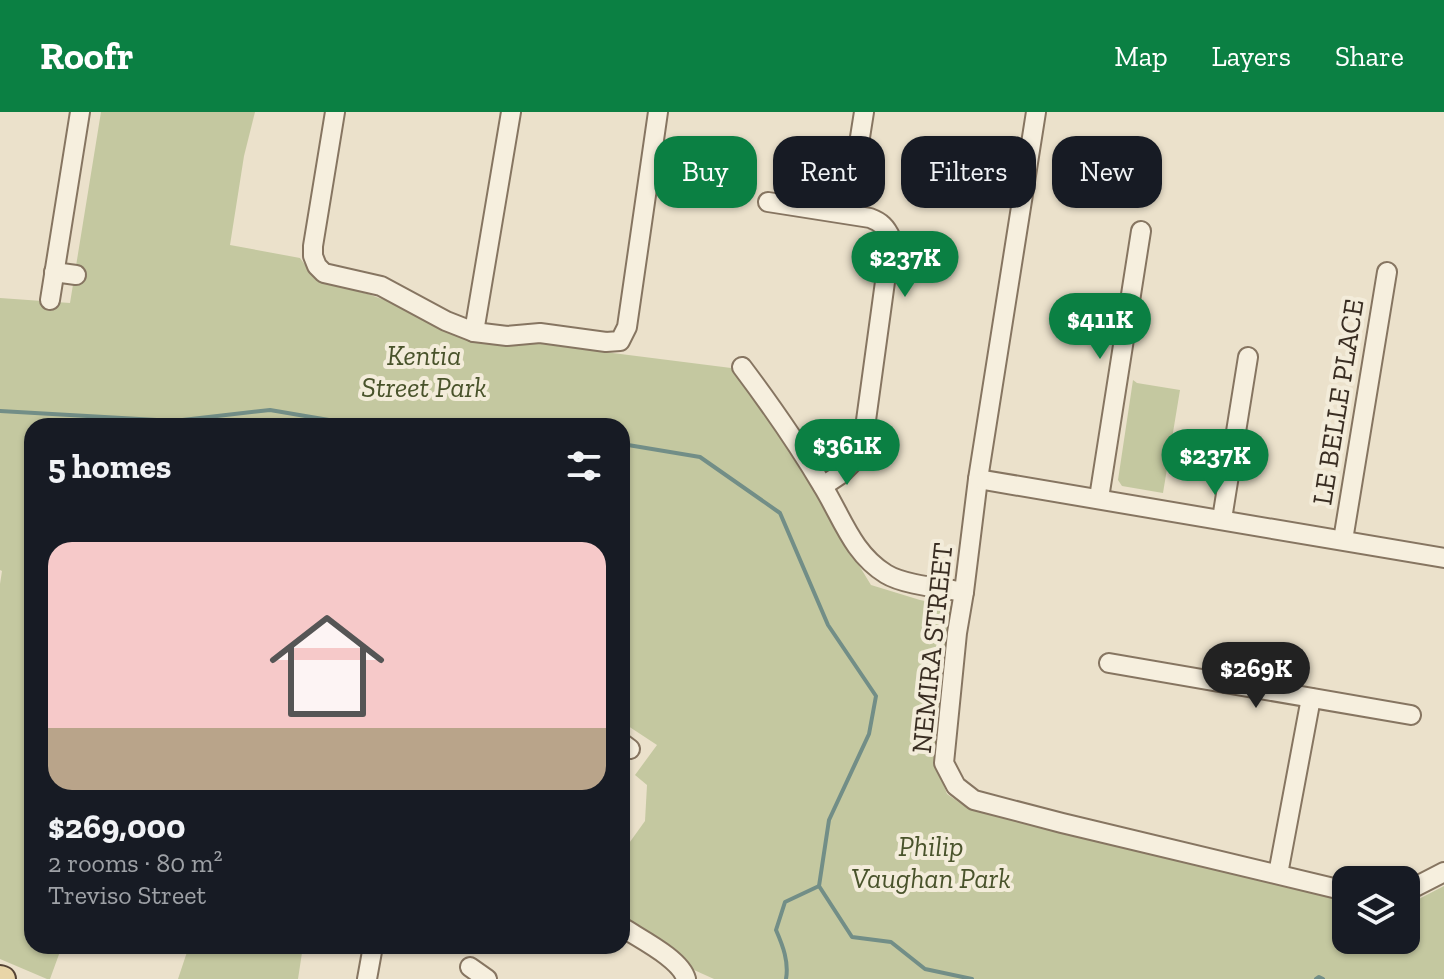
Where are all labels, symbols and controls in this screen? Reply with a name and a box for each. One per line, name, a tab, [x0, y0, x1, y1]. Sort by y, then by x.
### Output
text: Roofr	[40, 33, 134, 79]
text: Map	[1114, 40, 1168, 73]
text: Layers	[1212, 40, 1291, 73]
text: Share	[1335, 40, 1404, 73]
chip: Buy	[654, 136, 757, 208]
chip: Rent	[773, 136, 885, 208]
chip: Filters	[901, 136, 1036, 208]
chip: New	[1052, 136, 1162, 208]
pin: $237K	[849, 231, 961, 299]
text: $237K	[870, 241, 940, 273]
pin: $411K	[1044, 293, 1156, 361]
street label: LE BELLE PLACE	[1305, 297, 1371, 507]
text: $411K	[1067, 303, 1133, 335]
park label: Kentia Street Park	[361, 339, 487, 404]
pin: $361K	[791, 419, 903, 487]
text: $361K	[813, 429, 881, 461]
pin: $237K	[1159, 429, 1271, 497]
text: $237K	[1180, 439, 1250, 471]
icon: filters	[562, 444, 606, 488]
text: 5 homes	[48, 446, 171, 487]
street label: NEMIRA STREET	[905, 541, 959, 755]
icon: home	[255, 594, 399, 738]
pin: $269K	[1200, 642, 1312, 710]
text: $269K	[1220, 652, 1292, 684]
text: $269,000	[48, 806, 186, 847]
park label: Philip Vaughan Park	[851, 830, 1011, 895]
text: 2 rooms · 80 m²	[48, 847, 223, 879]
map controls	[1332, 866, 1420, 954]
button: layers	[1332, 866, 1420, 954]
text: Treviso Street	[48, 879, 206, 911]

